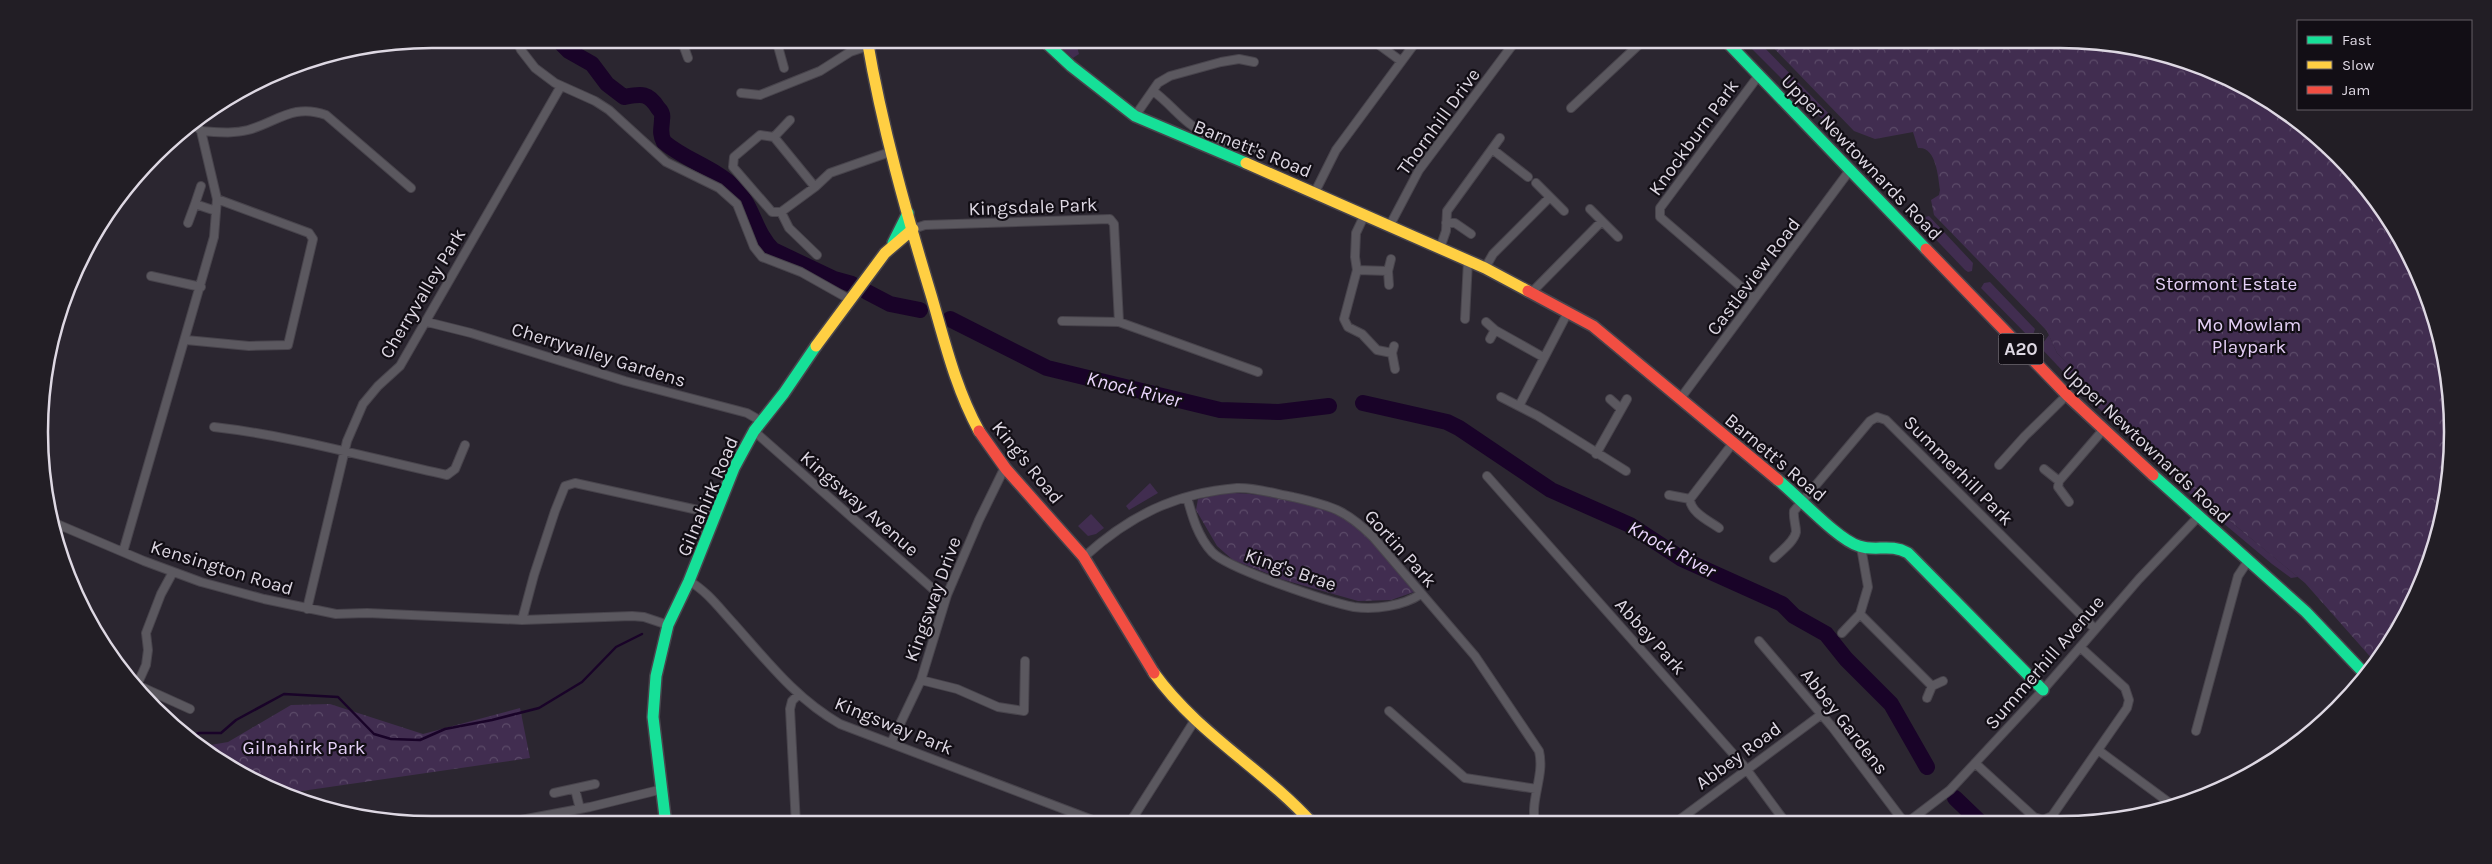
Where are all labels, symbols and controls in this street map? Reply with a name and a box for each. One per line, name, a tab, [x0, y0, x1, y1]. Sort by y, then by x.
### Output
legend	[2297, 20, 2472, 110]
text: Fast	[2342, 31, 2372, 49]
text: Slow	[2342, 56, 2374, 74]
street label: Thornhill Drive	[1393, 64, 1485, 179]
street label: Upper Newtownards Road	[1776, 70, 1946, 245]
street label: Knockburn Park	[1644, 75, 1743, 200]
text: Jam	[2342, 81, 2370, 99]
street label: Barnett's Road	[1190, 115, 1315, 183]
street label: Kingsdale Park	[968, 194, 1098, 220]
street label: Castleview Road	[1702, 214, 1805, 340]
street label: Cherryvalley Park	[375, 224, 470, 363]
park label: Stormont Estate	[2155, 273, 2297, 295]
park label: Mo Mowlam Playpark	[2197, 314, 2301, 358]
street label: Cherryvalley Gardens	[509, 318, 689, 392]
road number: A20	[1998, 334, 2044, 364]
street label: Upper Newtownards Road	[2058, 361, 2235, 528]
water label: Knock River	[1084, 367, 1185, 413]
street label: Barnett's Road	[1720, 409, 1830, 507]
street label: Summerhill Park	[1899, 411, 2018, 530]
street label: King's Road	[987, 417, 1067, 508]
street label: Gilnahirk Road	[673, 433, 743, 560]
street label: Kingsway Avenue	[796, 446, 923, 561]
street label: Gortin Park	[1360, 505, 1441, 592]
water label: Knock River	[1624, 516, 1721, 584]
street label: Kingsway Drive	[900, 534, 966, 665]
street label: Kensington Road	[148, 536, 296, 600]
street label: King's Brae	[1242, 544, 1339, 596]
street label: Summerhill Avenue	[1981, 591, 2109, 734]
street label: Abbey Park	[1610, 594, 1690, 680]
street label: Abbey Gardens	[1796, 664, 1892, 779]
street label: Kingsway Park	[831, 692, 956, 760]
street label: Abbey Road	[1692, 717, 1786, 794]
park label: Gilnahirk Park	[243, 737, 366, 759]

